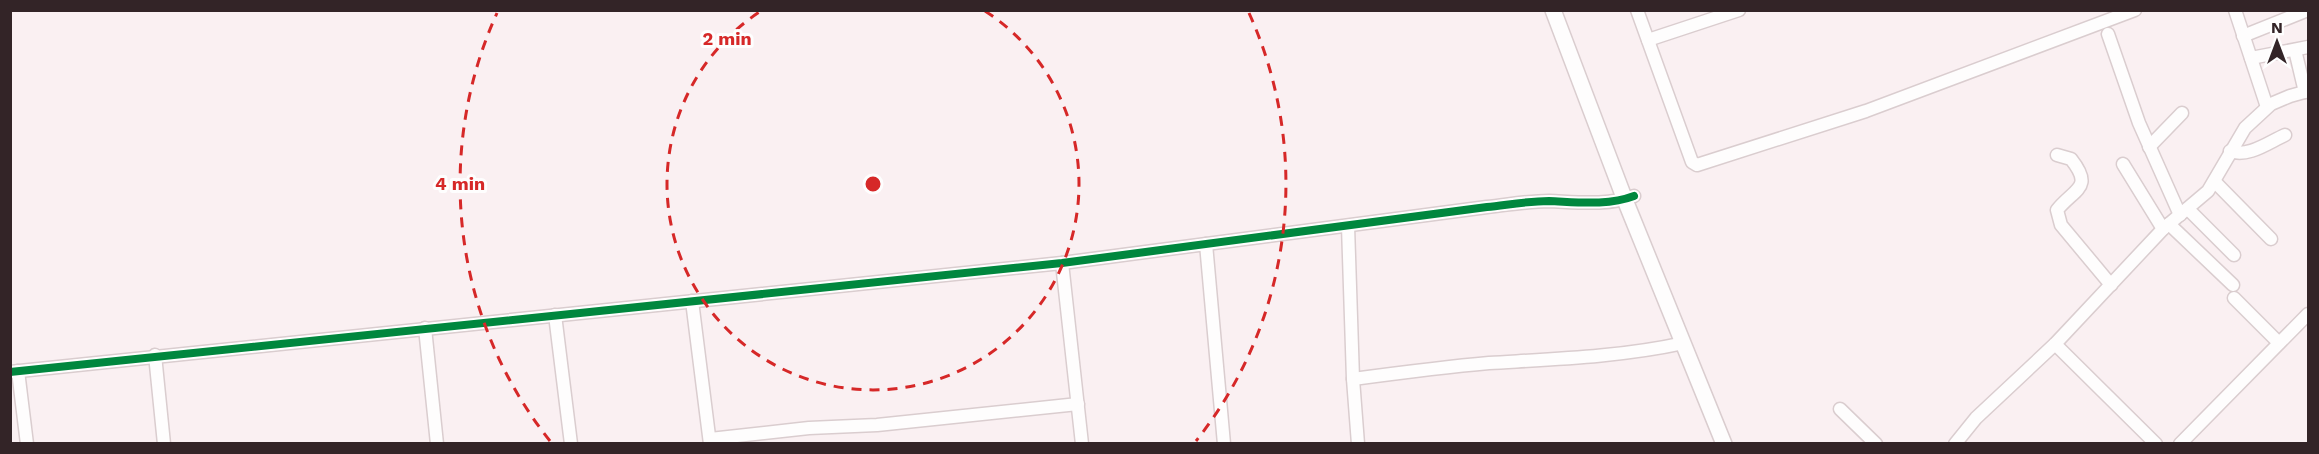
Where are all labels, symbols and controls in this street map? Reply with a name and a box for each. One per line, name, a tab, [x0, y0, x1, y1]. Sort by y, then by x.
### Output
north arrow	[2247, 12, 2307, 72]
text: N	[2271, 18, 2283, 37]
text: 2 min	[702, 28, 752, 49]
text: 4 min	[435, 173, 485, 194]
centre of rings	[863, 174, 883, 194]

